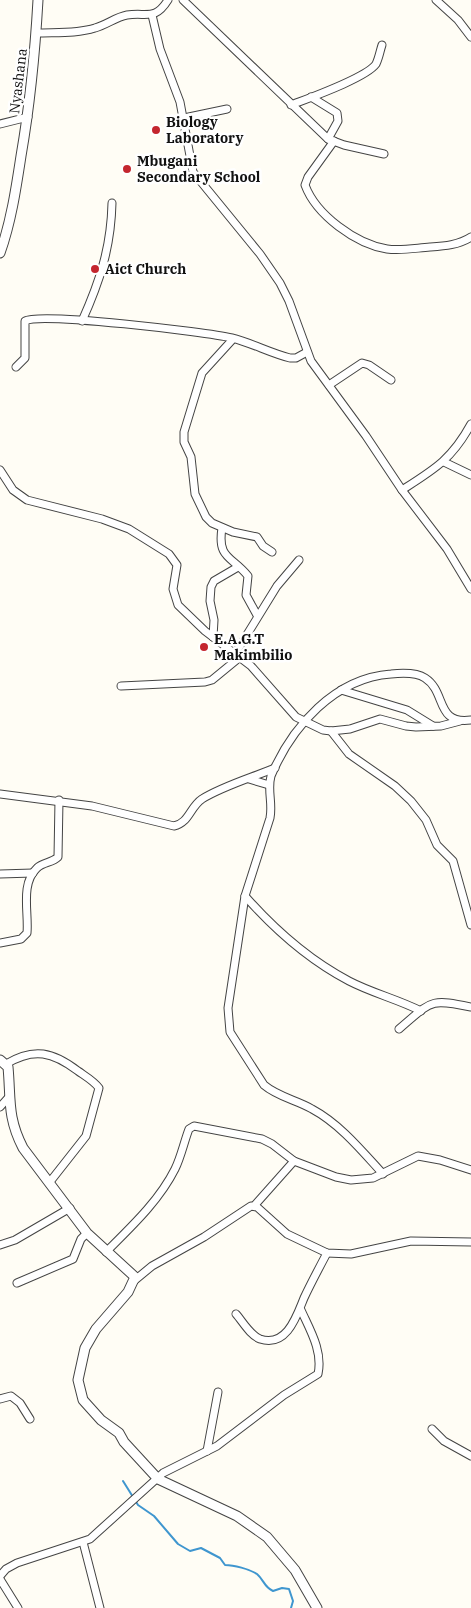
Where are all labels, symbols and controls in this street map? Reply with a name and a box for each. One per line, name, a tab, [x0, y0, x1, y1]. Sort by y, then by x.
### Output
street label: Nyashana	[5, 47, 31, 115]
place label: Biology Laboratory	[166, 113, 243, 147]
marker: Biology Laboratory	[150, 124, 162, 136]
place label: Mbugani Secondary School	[137, 152, 261, 186]
marker: Mbugani Secondary School	[121, 163, 133, 175]
place label: Aict Church	[105, 260, 186, 278]
marker: Aict Church	[89, 263, 101, 275]
place label: E.A.G.T Makimbilio	[214, 630, 292, 664]
marker: E.A.G.T Makimbilio	[198, 641, 210, 653]

